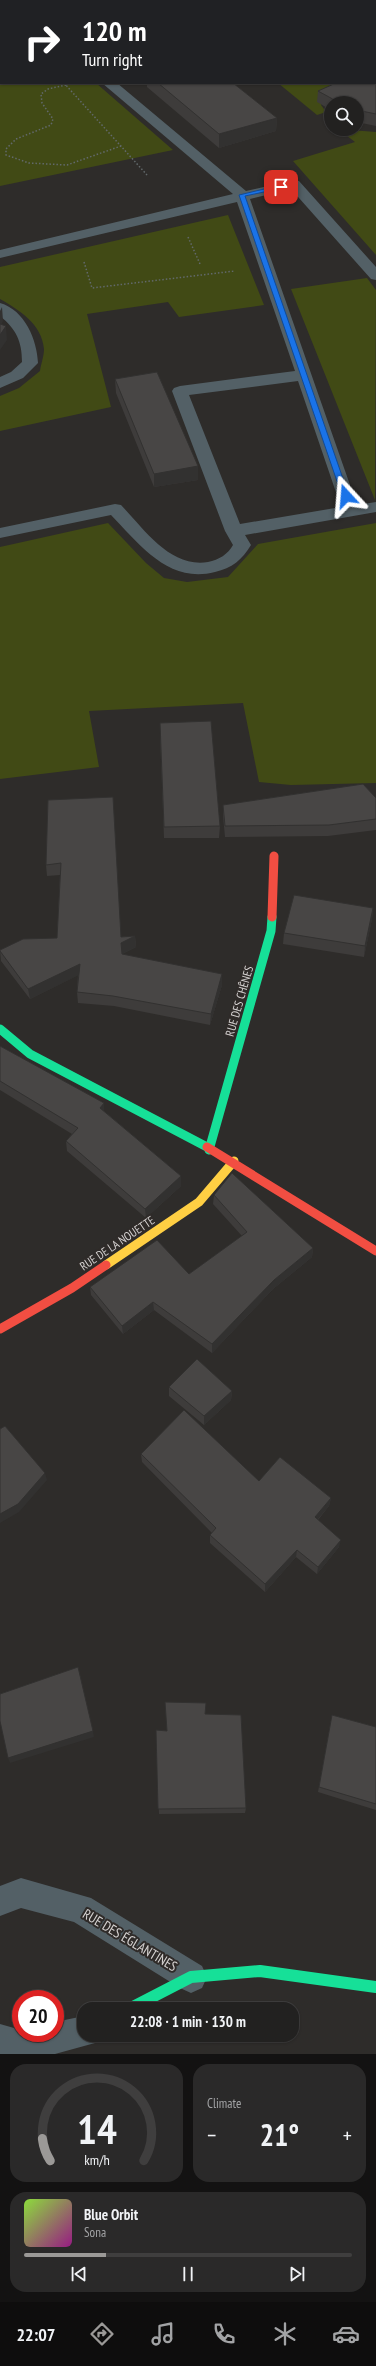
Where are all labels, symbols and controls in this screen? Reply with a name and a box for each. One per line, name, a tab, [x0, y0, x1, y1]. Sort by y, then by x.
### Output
text: 120 m	[82, 12, 146, 49]
icon: right	[16, 16, 68, 68]
text: Turn right	[82, 48, 142, 71]
map controls	[324, 96, 364, 136]
button: search	[324, 96, 364, 136]
pin	[264, 170, 298, 204]
icon: arrive	[270, 176, 292, 198]
position arrow	[325, 475, 367, 517]
street label: RUE DES CHÊNES	[222, 964, 256, 1038]
street label: RUE DE LA NOUETTE	[77, 1212, 157, 1274]
street label: RUE DES ÉGLANTINES	[79, 1905, 181, 1975]
speed limit sign: 20	[12, 1990, 64, 2042]
text: 22:08 · 1 min · 130 m	[130, 2012, 246, 2031]
text: Climate	[207, 2095, 241, 2112]
text: 14	[77, 2102, 116, 2155]
text: 21°	[260, 2115, 299, 2154]
text: −	[207, 2121, 216, 2149]
text: +	[343, 2121, 352, 2149]
text: km/h	[84, 2150, 109, 2169]
text: Blue Orbit	[84, 2205, 138, 2224]
text: Sona	[84, 2224, 106, 2241]
icon: previous	[68, 2263, 90, 2285]
icon: pause	[177, 2263, 199, 2285]
icon: next	[286, 2263, 308, 2285]
icon: directions	[88, 2320, 116, 2348]
icon: music	[149, 2320, 177, 2348]
icon: phone	[210, 2320, 238, 2348]
icon: climate	[271, 2320, 299, 2348]
icon: car	[332, 2320, 360, 2348]
text: 22:07	[16, 2323, 55, 2346]

